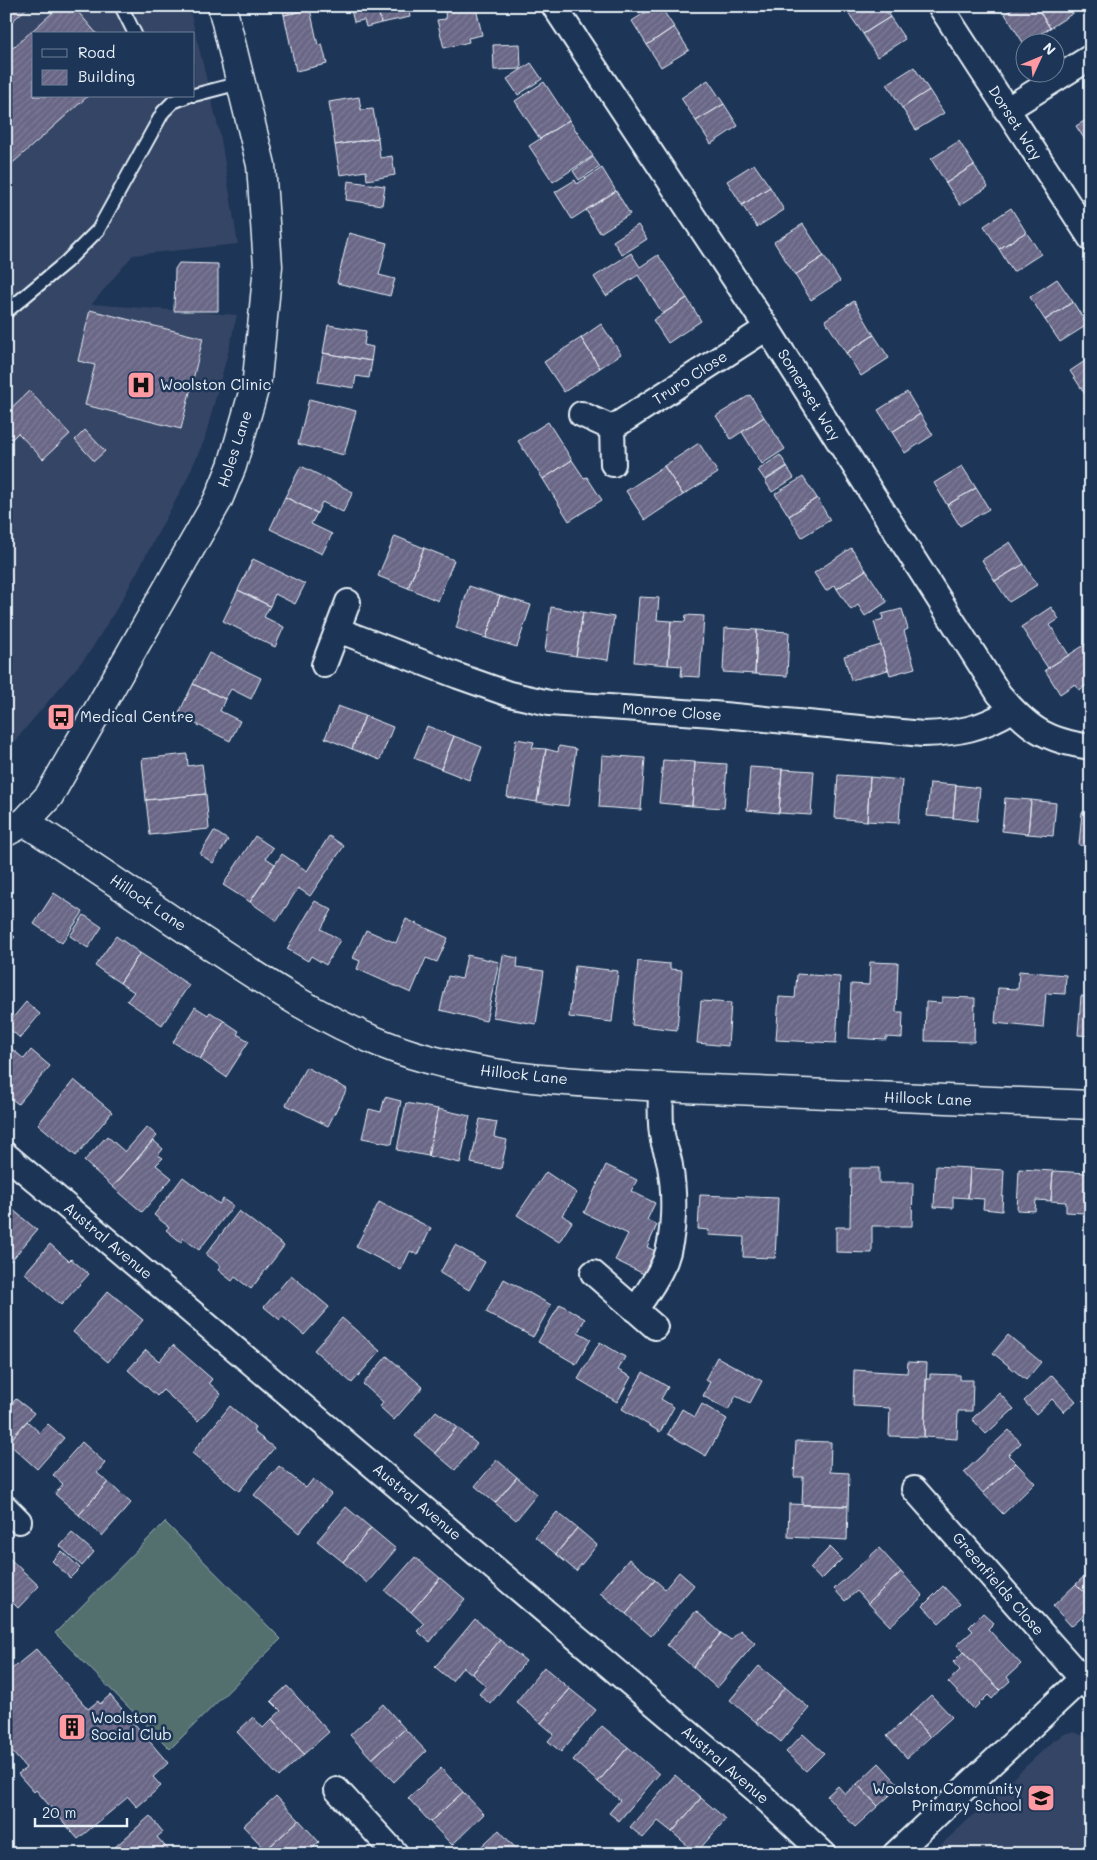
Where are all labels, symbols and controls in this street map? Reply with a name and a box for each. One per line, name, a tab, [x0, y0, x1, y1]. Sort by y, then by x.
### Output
legend	[32, 32, 195, 98]
north arrow	[1014, 32, 1064, 82]
text: N	[1039, 38, 1060, 59]
text: Road	[78, 42, 115, 62]
text: Building	[78, 66, 135, 86]
street label: Dorset Way	[984, 81, 1047, 164]
street label: Somerset Way	[774, 345, 846, 444]
street label: Truro Close	[648, 346, 731, 409]
hospital icon: Woolston Clinic	[126, 370, 156, 400]
place label: Woolston Clinic	[160, 374, 272, 394]
street label: Holes Lane	[212, 408, 256, 490]
street label: Monroe Close	[622, 698, 722, 724]
bus stop icon: Medical Centre	[46, 702, 76, 732]
place label: Medical Centre	[80, 706, 194, 726]
street label: Hillock Lane	[106, 869, 191, 935]
street label: Hillock Lane	[479, 1059, 569, 1089]
street label: Hillock Lane	[884, 1086, 972, 1110]
street label: Austral Avenue	[60, 1197, 157, 1283]
street label: Austral Avenue	[369, 1458, 466, 1544]
street label: Greenfields Close	[948, 1528, 1049, 1639]
place label: Woolston Social Club	[91, 1707, 172, 1744]
building icon: Woolston Social Club	[57, 1712, 87, 1742]
street label: Austral Avenue	[678, 1721, 774, 1808]
place label: Woolston Community Primary School	[872, 1778, 1022, 1815]
school or university icon: Woolston Community Primary School	[1026, 1783, 1056, 1813]
scale bar	[35, 1795, 128, 1827]
text: 20 m	[42, 1802, 76, 1822]

